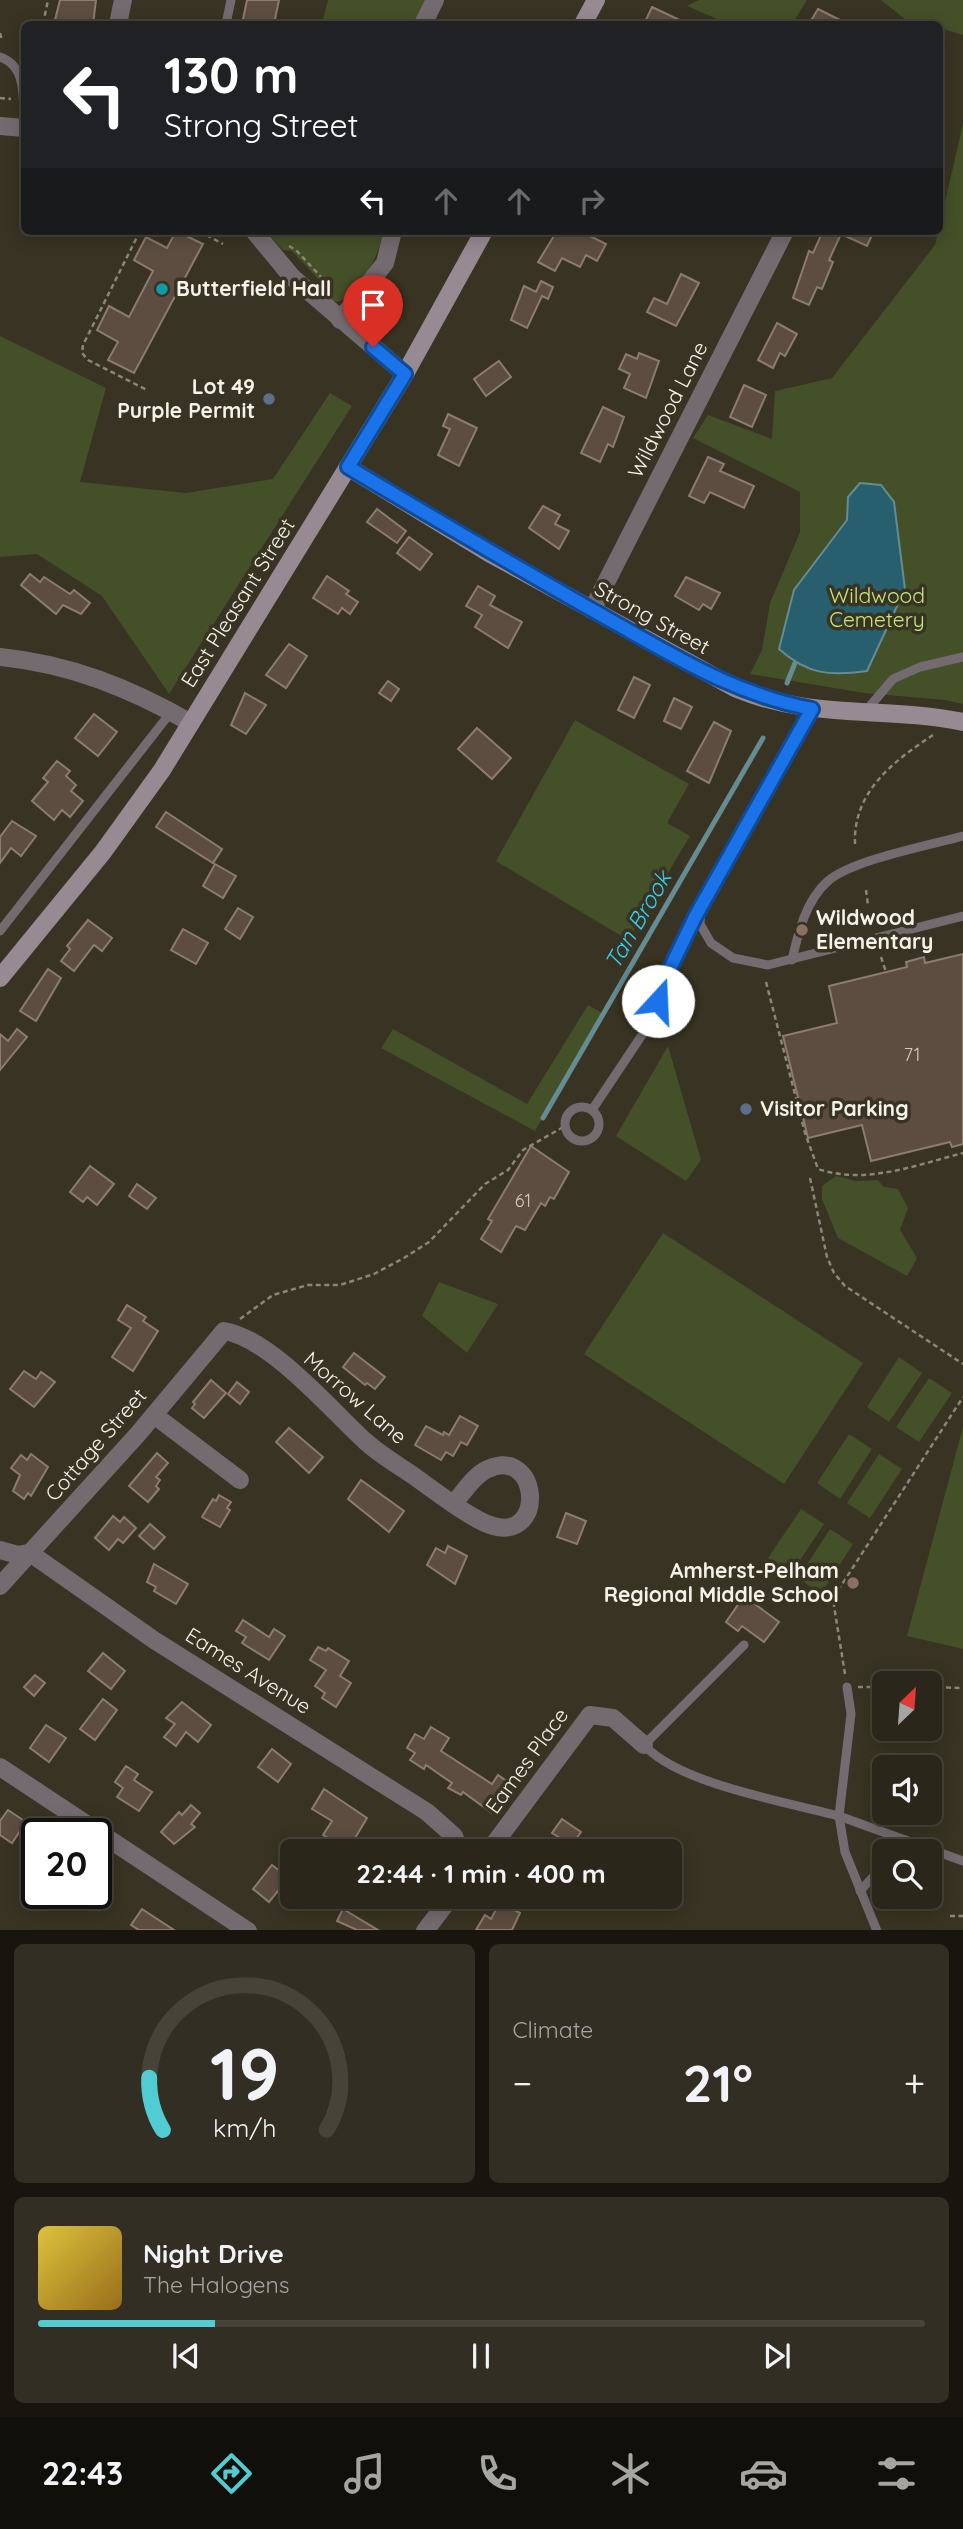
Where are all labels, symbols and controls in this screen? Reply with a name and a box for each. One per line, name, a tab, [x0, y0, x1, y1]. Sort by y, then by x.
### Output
text: 130 m	[164, 44, 298, 105]
icon: left	[49, 49, 140, 140]
text: Strong Street	[164, 105, 358, 145]
icon: left	[354, 182, 392, 220]
icon: ahead	[427, 182, 465, 220]
icon: ahead	[500, 182, 538, 220]
icon: right	[573, 182, 611, 220]
place label: Butterfield Hall	[176, 275, 331, 301]
pin	[343, 275, 403, 347]
marker: Butterfield Hall	[154, 281, 170, 297]
icon: arrive	[354, 286, 392, 324]
street label: Wildwood Lane	[622, 337, 713, 482]
place label: Lot 49 Purple Permit	[117, 373, 255, 423]
marker: Lot 49 Purple Permit	[261, 391, 277, 407]
street label: East Pleasant Street	[175, 513, 300, 692]
street label: Strong Street	[590, 575, 715, 659]
park label: Wildwood Cemetery	[829, 582, 925, 632]
water label: Tan Brook	[598, 864, 678, 974]
place label: Wildwood Elementary	[816, 904, 933, 954]
marker: Wildwood Elementary	[794, 922, 810, 938]
position arrow	[621, 964, 695, 1038]
house number: 71	[904, 1043, 920, 1066]
place label: Visitor Parking	[760, 1095, 909, 1121]
marker: Visitor Parking	[738, 1101, 754, 1117]
house number: 61	[515, 1189, 531, 1212]
street label: Morrow Lane	[299, 1345, 412, 1449]
street label: Cottage Street	[39, 1383, 151, 1506]
place label: Amherst-Pelham Regional Middle School	[604, 1557, 839, 1607]
marker: Amherst-Pelham Regional Middle School	[845, 1575, 861, 1591]
street label: Eames Avenue	[181, 1621, 316, 1719]
north arrow	[872, 1671, 942, 1741]
map controls	[872, 1671, 942, 1909]
street label: Eames Place	[479, 1703, 573, 1818]
button: sound	[872, 1755, 942, 1825]
speed limit sign: 20	[21, 1818, 112, 1909]
button: search	[872, 1839, 942, 1909]
text: 22:44 · 1 min · 400 m	[356, 1857, 606, 1890]
text: Climate	[513, 2015, 593, 2044]
text: 19	[209, 2027, 279, 2118]
text: 21°	[683, 2050, 753, 2115]
text: −	[513, 2059, 532, 2107]
text: +	[904, 2059, 925, 2107]
text: km/h	[213, 2111, 276, 2142]
text: Night Drive	[143, 2237, 284, 2270]
text: The Halogens	[143, 2270, 290, 2299]
icon: previous	[167, 2337, 205, 2375]
icon: pause	[462, 2337, 500, 2375]
icon: next	[758, 2337, 796, 2375]
icon: directions	[207, 2449, 256, 2498]
icon: music	[340, 2449, 389, 2498]
icon: phone	[473, 2449, 522, 2498]
icon: climate	[606, 2449, 655, 2498]
icon: car	[739, 2449, 788, 2498]
icon: filters	[872, 2449, 921, 2498]
text: 22:43	[42, 2453, 123, 2493]

